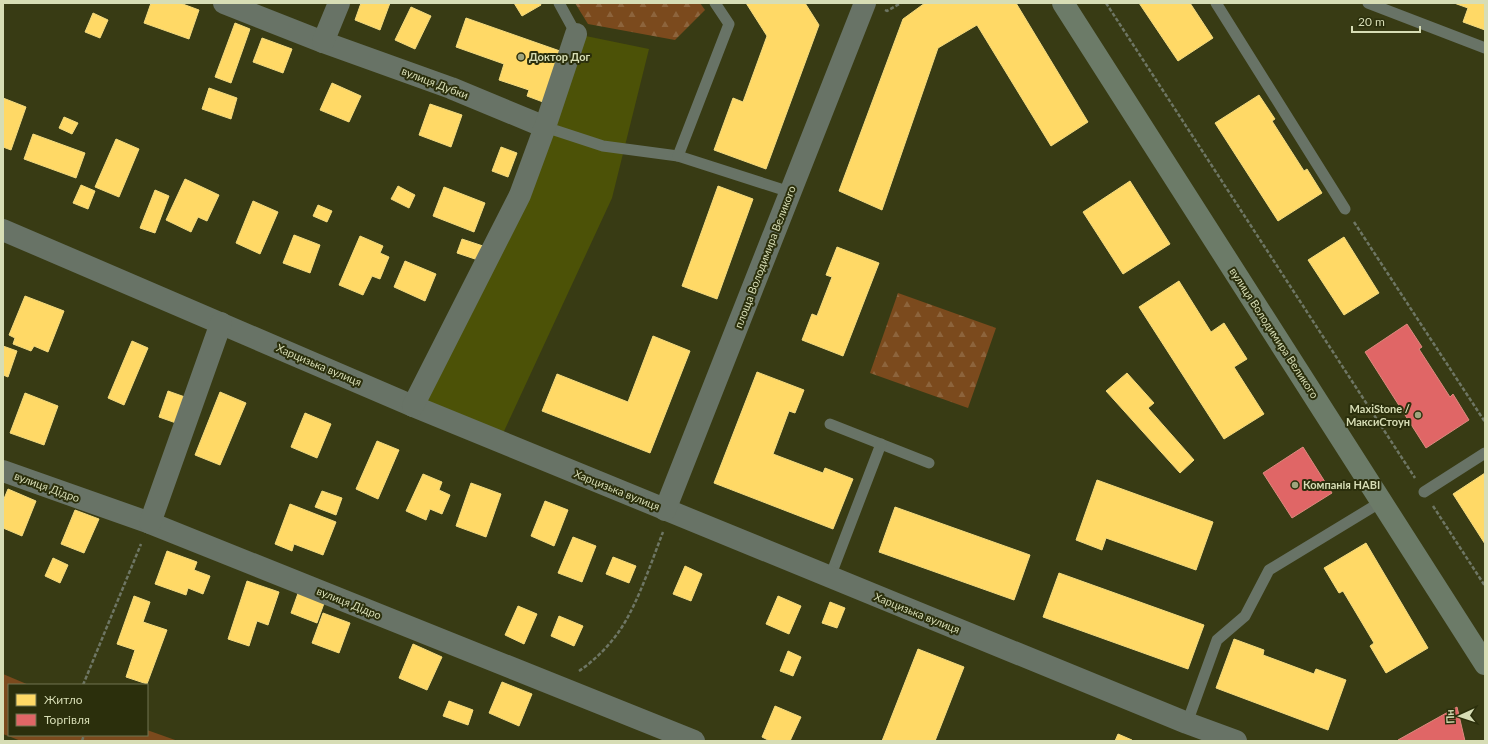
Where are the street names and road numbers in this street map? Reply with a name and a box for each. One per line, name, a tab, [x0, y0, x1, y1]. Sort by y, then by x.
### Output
street label: вулиця Дубки	[400, 64, 470, 101]
street label: площа Володимира Великого	[731, 184, 798, 330]
street label: вулиця Володимира Великого	[1227, 265, 1322, 401]
street label: Харцизька вулиця	[275, 341, 364, 388]
street label: Харцизька вулиця	[572, 466, 662, 513]
street label: вулиця Дідро	[13, 469, 82, 504]
street label: вулиця Дідро	[315, 584, 383, 621]
street label: Харцизька вулиця	[872, 589, 962, 636]

